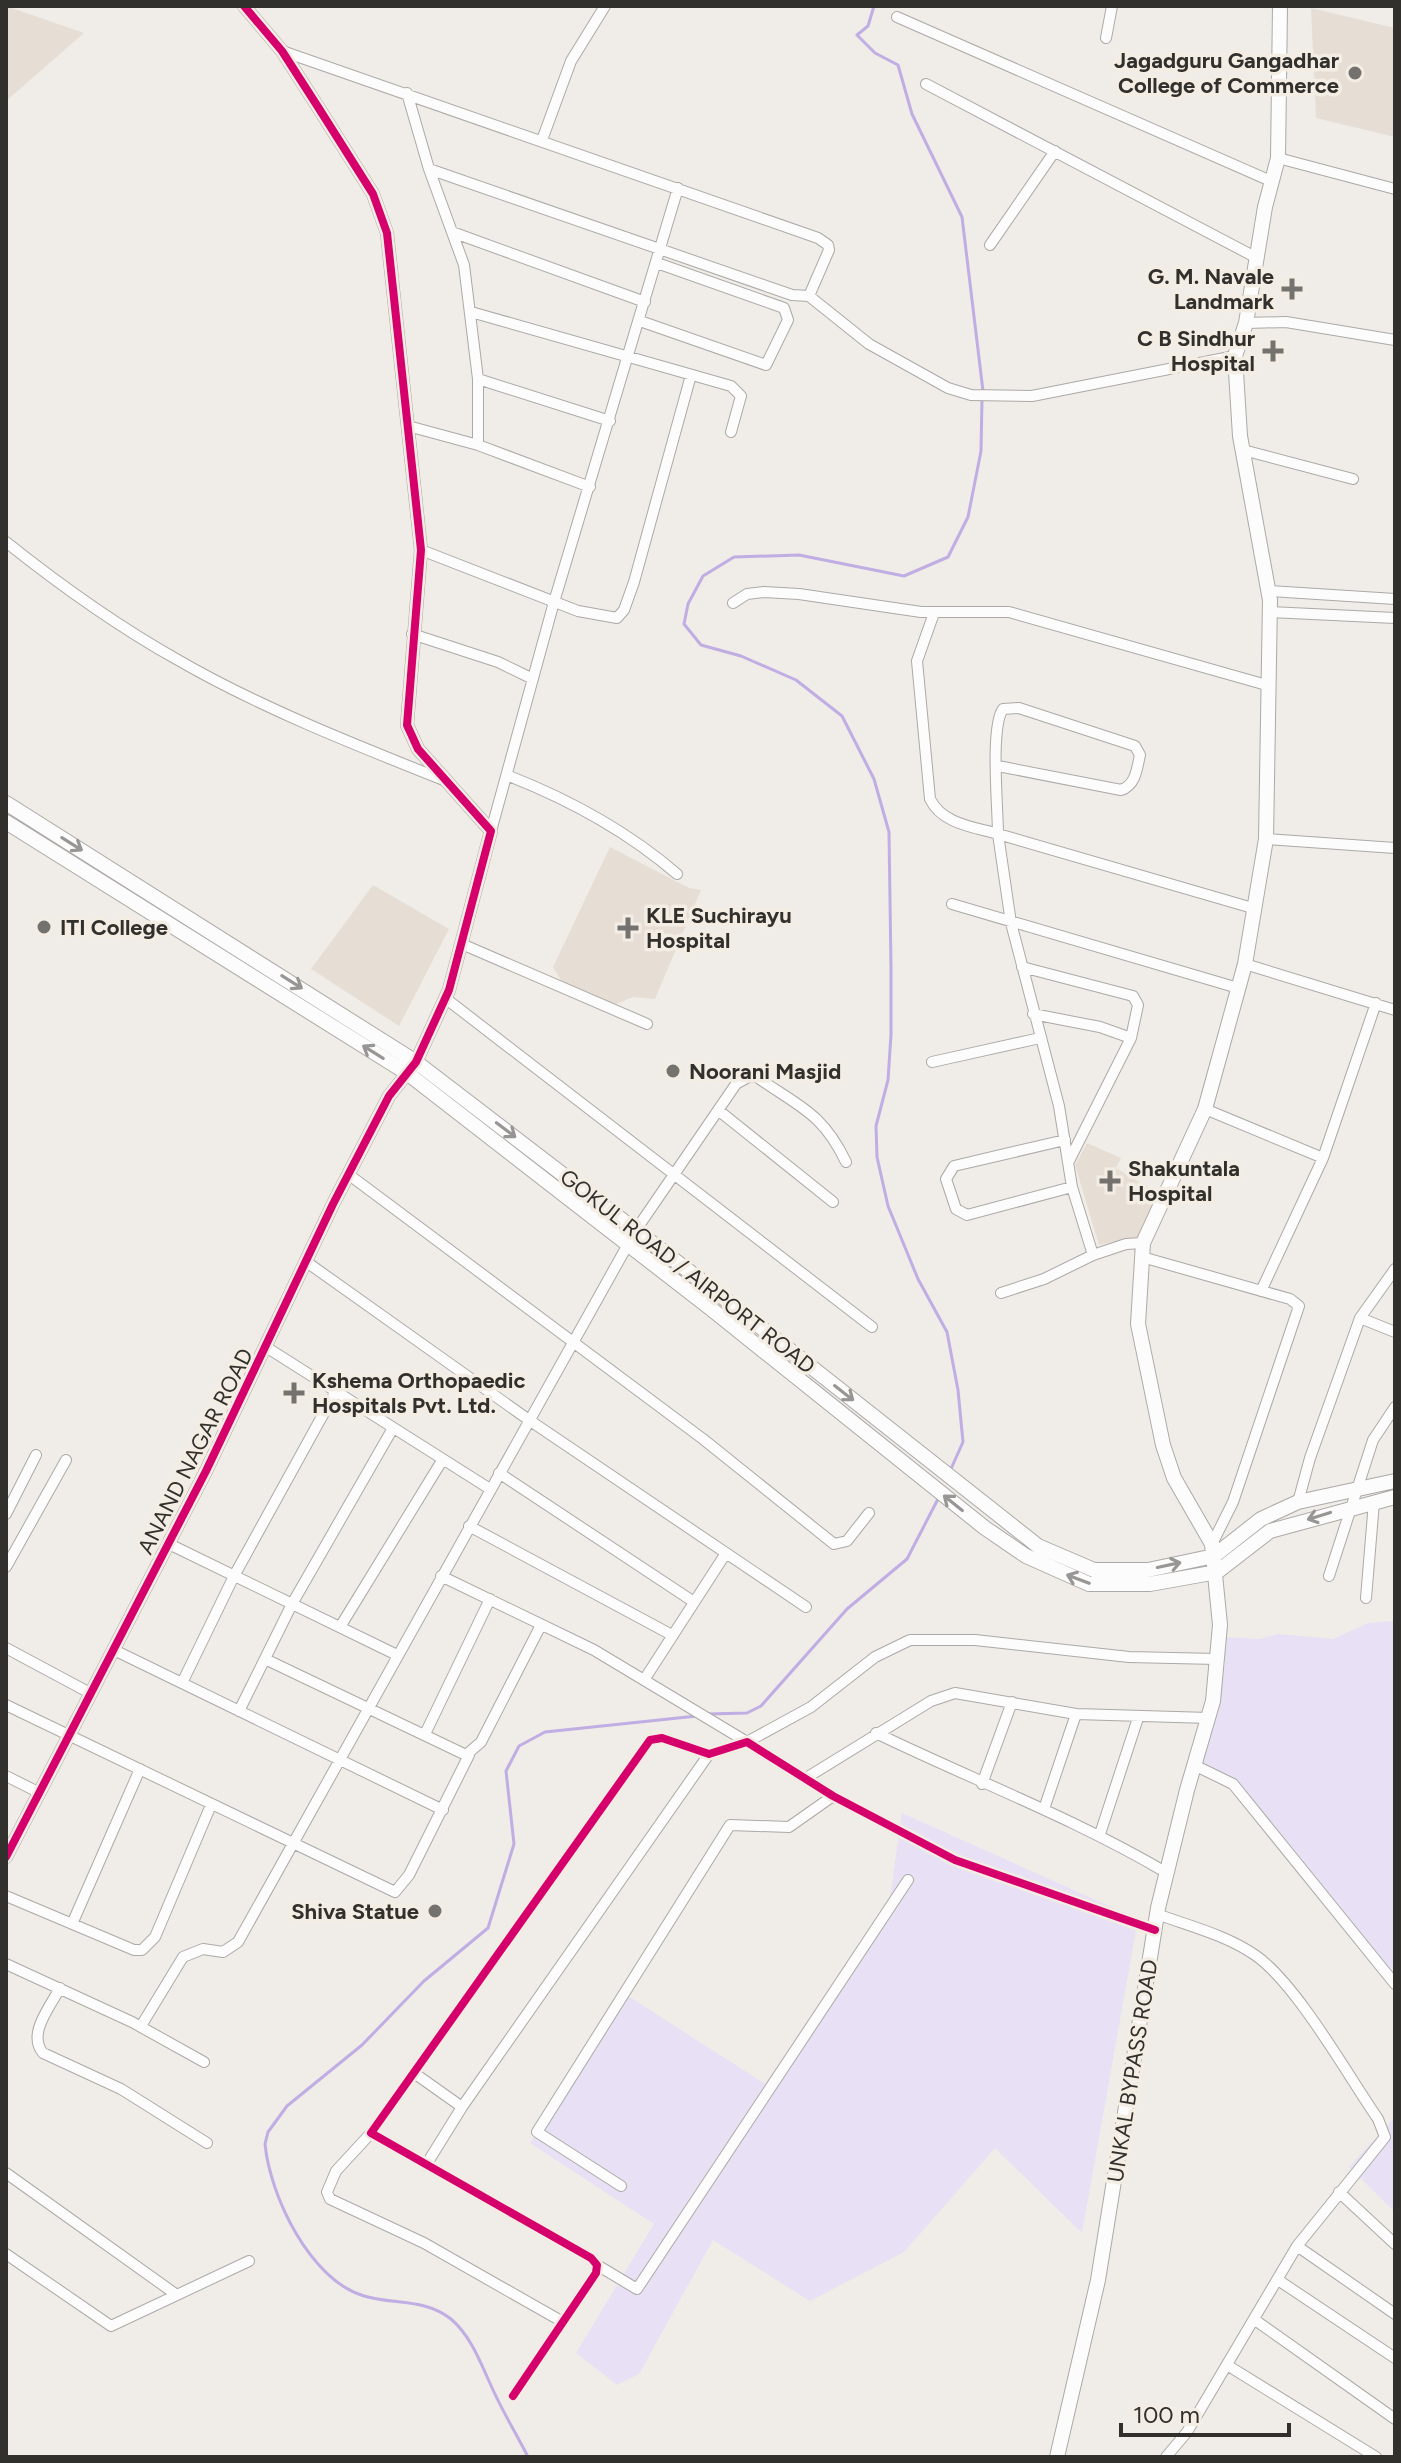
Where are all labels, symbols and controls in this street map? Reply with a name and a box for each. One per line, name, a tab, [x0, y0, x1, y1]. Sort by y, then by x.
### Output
place label: Jagadguru Gangadhar College of Commerce	[1114, 47, 1340, 99]
marker: Jagadguru Gangadhar College of Commerce	[1346, 64, 1364, 82]
place label: G. M. Navale Landmark	[1148, 263, 1274, 315]
marker: G. M. Navale Landmark	[1281, 278, 1303, 300]
place label: C B Sindhur Hospital	[1137, 325, 1256, 377]
marker: C B Sindhur Hospital	[1262, 340, 1284, 362]
one-way arrow	[60, 837, 83, 853]
place label: KLE Suchirayu Hospital	[646, 902, 792, 954]
place label: ITI College	[60, 914, 168, 941]
marker: KLE Suchirayu Hospital	[617, 917, 639, 939]
marker: ITI College	[35, 918, 53, 936]
one-way arrow	[281, 974, 303, 991]
one-way arrow	[362, 1044, 385, 1060]
place label: Noorani Masjid	[689, 1058, 841, 1085]
marker: Noorani Masjid	[664, 1062, 682, 1080]
one-way arrow	[495, 1122, 516, 1139]
place label: Shakuntala Hospital	[1128, 1155, 1240, 1207]
street label: GOKUL ROAD / AIRPORT ROAD	[555, 1163, 821, 1379]
marker: Shakuntala Hospital	[1099, 1170, 1121, 1192]
street label: ANAND NAGAR ROAD	[132, 1344, 259, 1559]
place label: Kshema Orthopaedic Hospitals Pvt. Ltd.	[312, 1367, 525, 1419]
marker: Kshema Orthopaedic Hospitals Pvt. Ltd.	[283, 1382, 305, 1404]
one-way arrow	[833, 1384, 854, 1402]
one-way arrow	[943, 1494, 964, 1511]
one-way arrow	[1307, 1509, 1333, 1524]
one-way arrow	[1156, 1557, 1182, 1572]
one-way arrow	[1066, 1571, 1091, 1585]
place label: Shiva Statue	[291, 1898, 419, 1925]
marker: Shiva Statue	[426, 1902, 444, 1920]
street label: UNKAL BYPASS ROAD	[1102, 1958, 1163, 2185]
scale bar	[1121, 2387, 1289, 2437]
text: 100 m	[1133, 2400, 1200, 2429]

